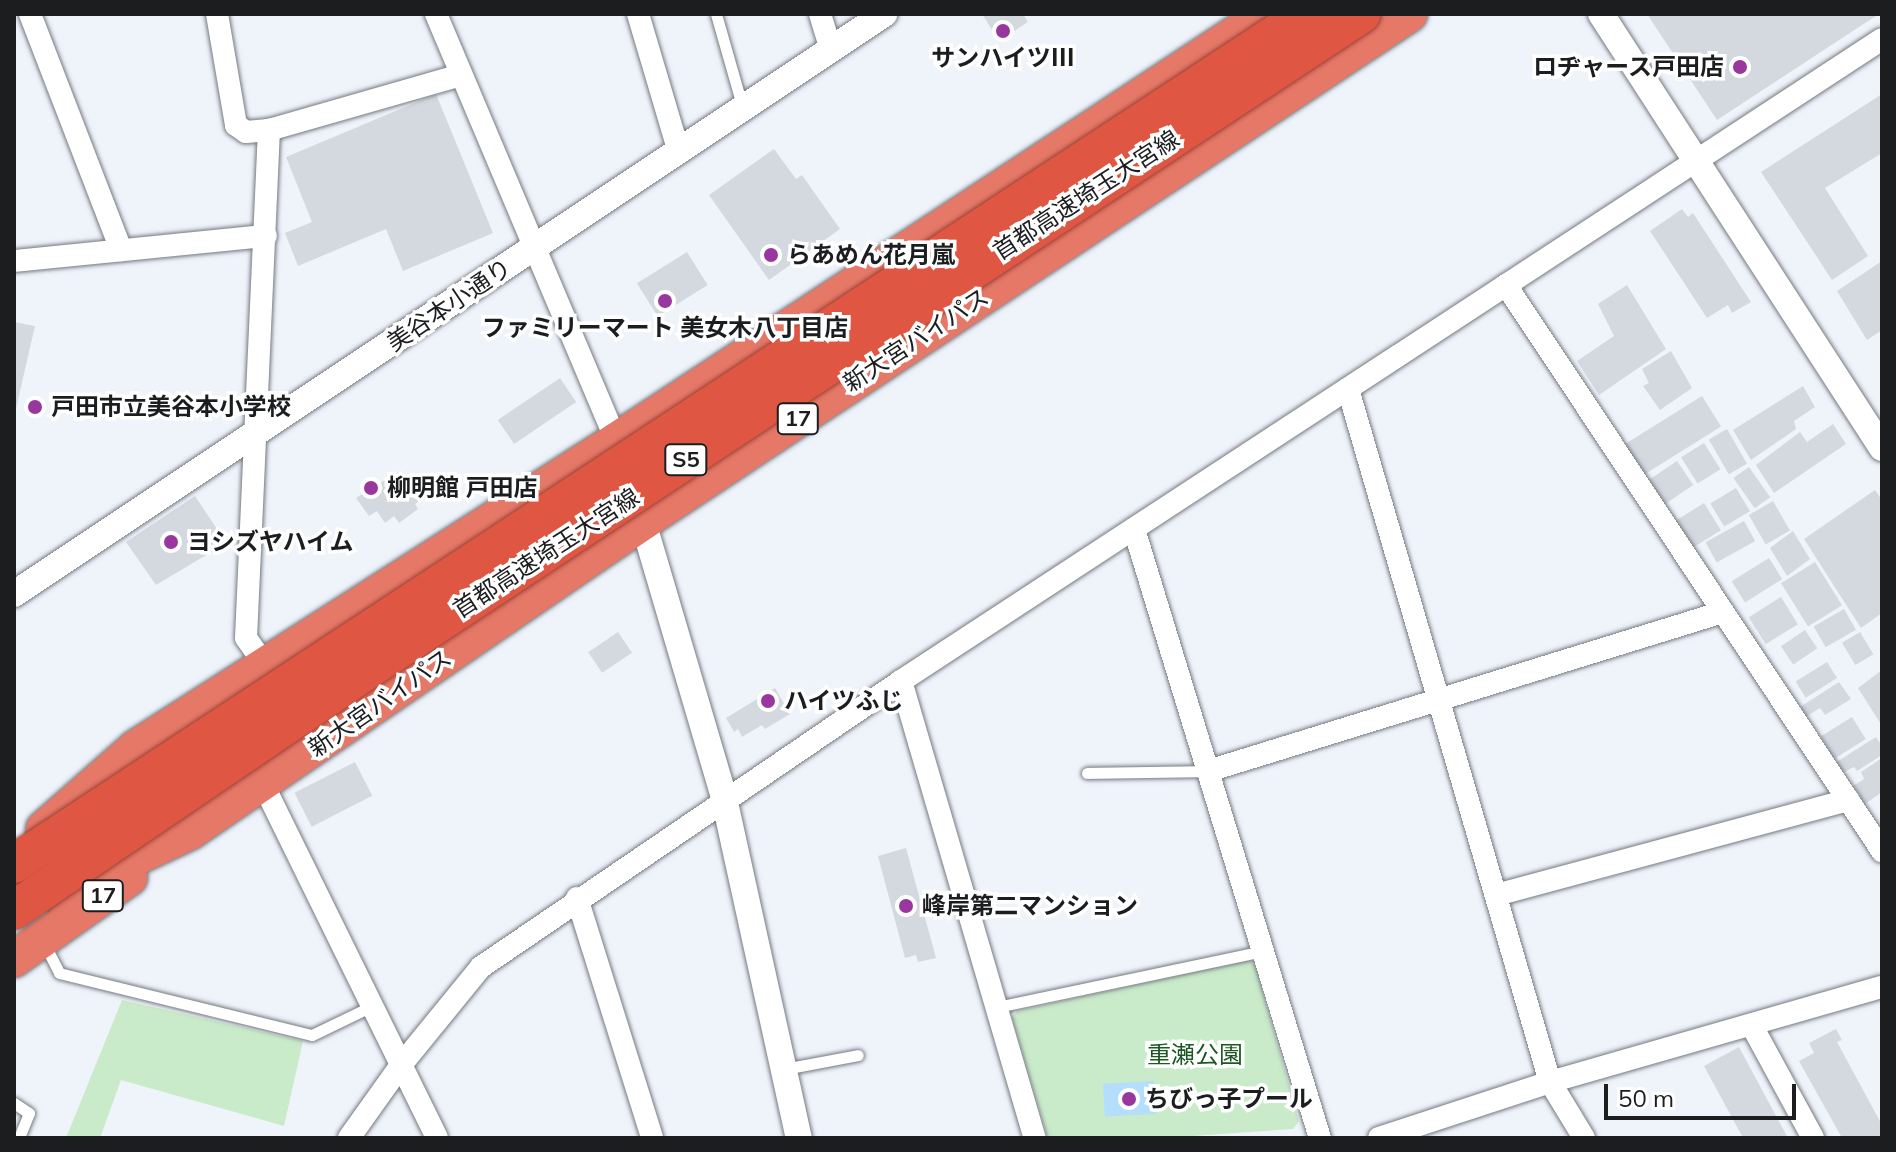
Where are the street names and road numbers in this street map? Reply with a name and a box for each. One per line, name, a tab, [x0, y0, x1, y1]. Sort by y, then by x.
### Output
street label: 首都高速埼玉大宮線	[988, 124, 1184, 266]
street label: 美谷本小通り	[381, 253, 517, 357]
street label: 新大宮バイパス	[838, 282, 994, 398]
road number: 17	[776, 401, 820, 437]
road number: S5	[664, 442, 708, 478]
street label: 首都高速埼玉大宮線	[448, 482, 644, 624]
street label: 新大宮バイパス	[303, 643, 457, 763]
road number: 17	[81, 878, 125, 914]

